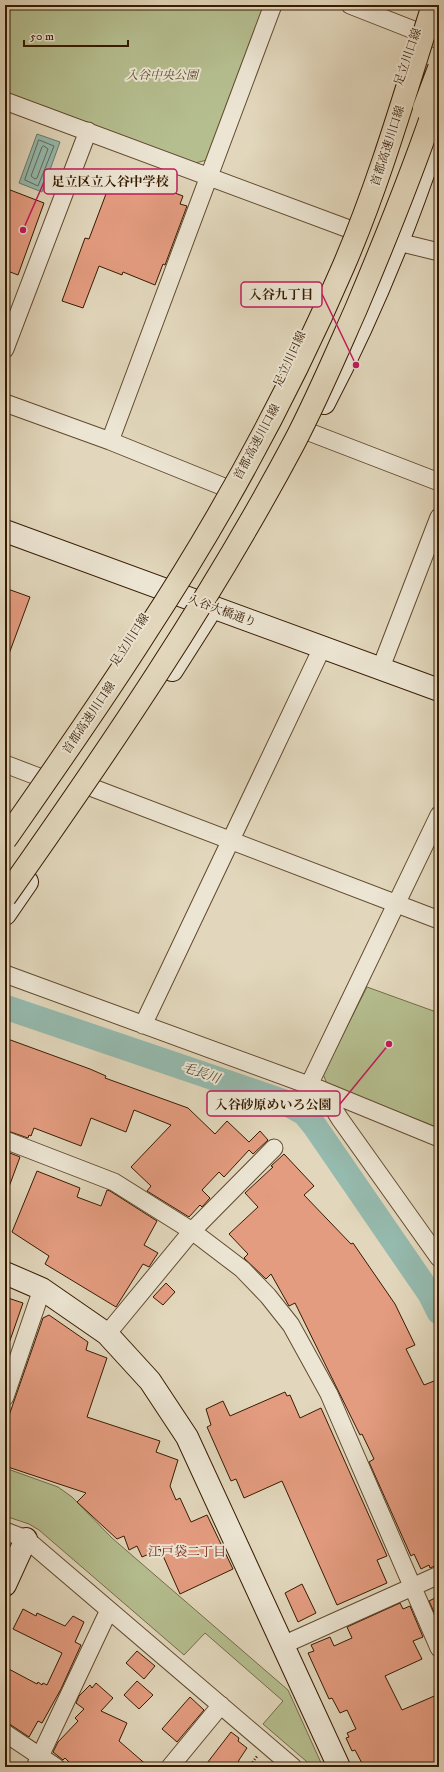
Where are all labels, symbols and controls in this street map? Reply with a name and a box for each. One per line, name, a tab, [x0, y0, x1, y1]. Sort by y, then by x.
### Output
scale bar	[24, 22, 128, 48]
street label: 足立川口線	[391, 26, 425, 88]
text: 50 m	[30, 29, 54, 44]
park label: 入谷中央公園	[126, 68, 200, 83]
street label: 首都高速川口線	[368, 104, 408, 188]
callout: 足立区立入谷中学校	[44, 169, 177, 194]
text: 足立区立入谷中学校	[51, 174, 169, 190]
callout: 入谷九丁目	[241, 282, 322, 307]
text: 入谷九丁目	[248, 287, 314, 303]
street label: 足立川口線	[271, 329, 309, 389]
street label: 首都高速川口線	[231, 401, 283, 483]
street label: 入谷大橋通り	[186, 592, 258, 630]
street label: 足立川口線	[107, 611, 153, 669]
street label: 首都高速川口線	[59, 679, 119, 757]
water label: 毛長川	[180, 1059, 224, 1088]
callout: 入谷砂原めいろ公園	[207, 1091, 340, 1116]
text: 入谷砂原めいろ公園	[214, 1097, 332, 1113]
district label: 江戸袋二丁目	[148, 1544, 226, 1560]

